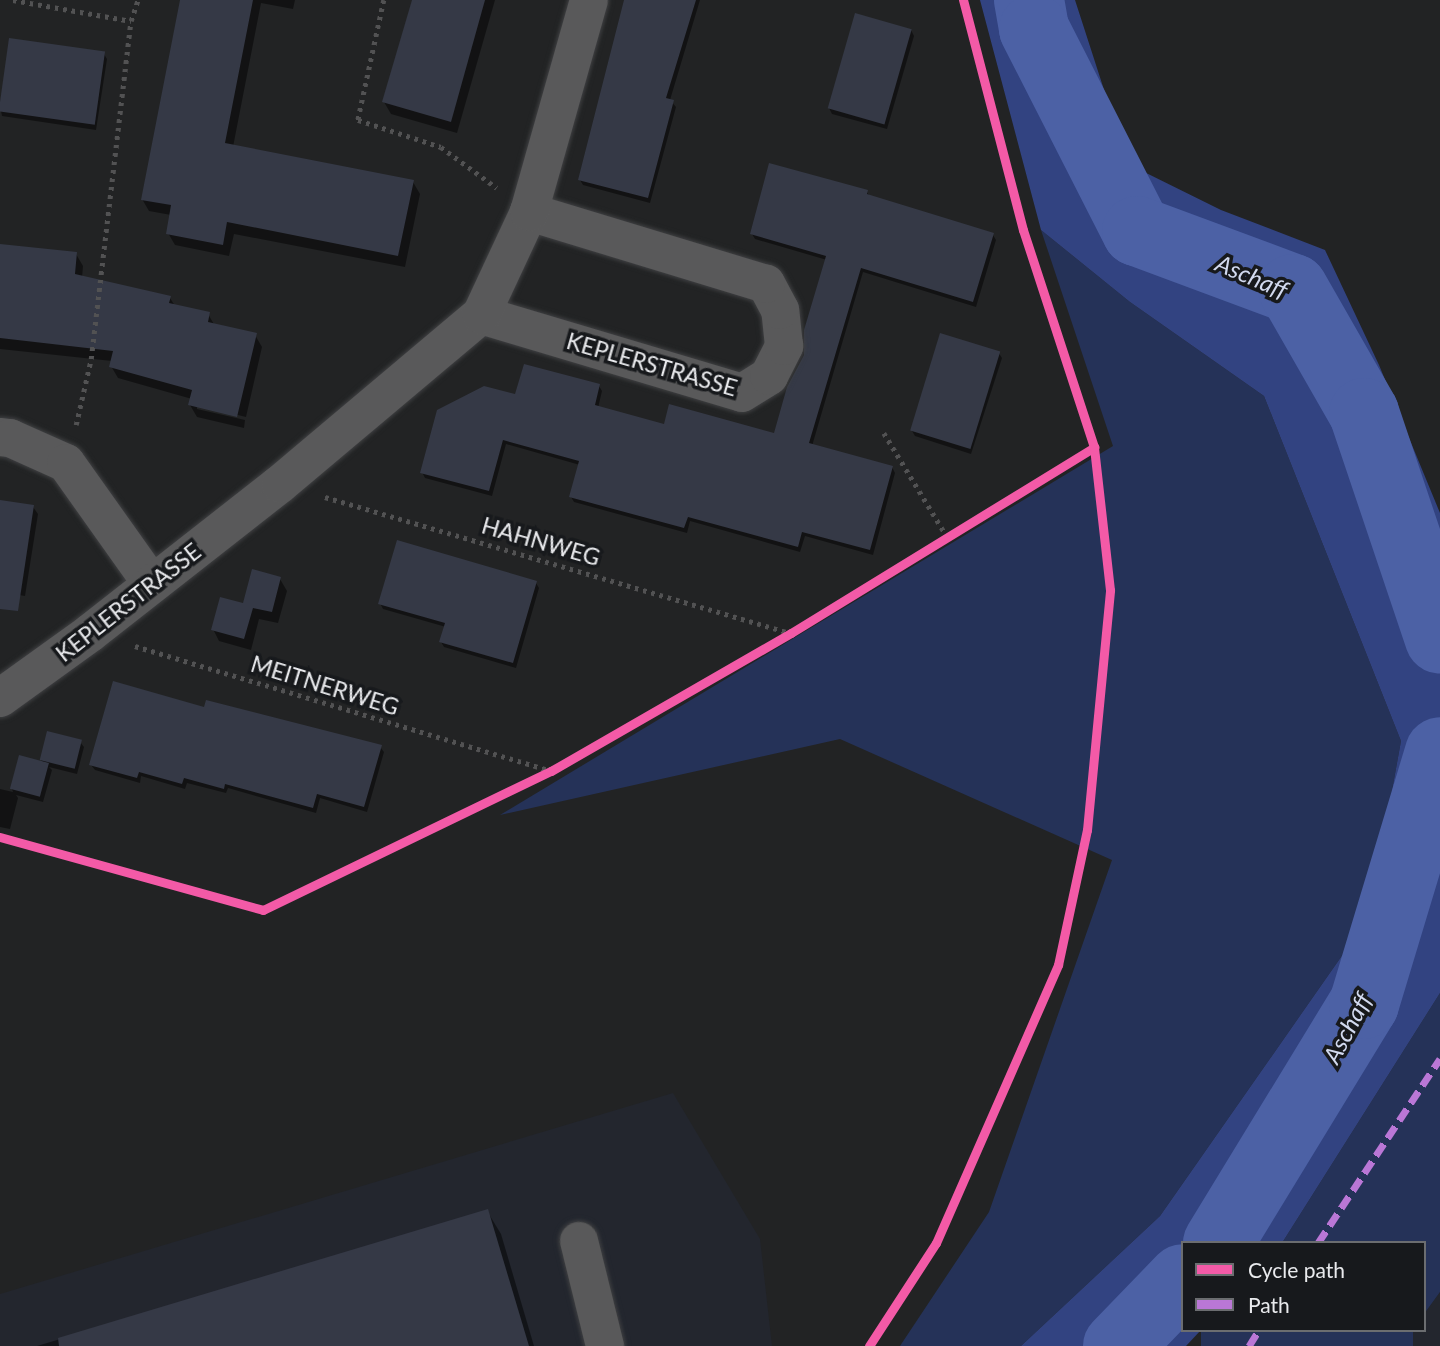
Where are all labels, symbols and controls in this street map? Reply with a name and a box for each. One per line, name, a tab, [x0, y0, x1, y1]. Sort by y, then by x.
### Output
water label: Aschaff	[1212, 248, 1292, 304]
street label: KEPLERSTRASSE	[564, 326, 740, 402]
street label: HAHNWEG	[479, 511, 603, 571]
street label: KEPLERSTRASSE	[50, 537, 206, 667]
street label: MEITNERWEG	[248, 649, 402, 721]
water label: Aschaff	[1317, 988, 1377, 1068]
legend	[1181, 1241, 1426, 1332]
text: Cycle path	[1248, 1257, 1345, 1282]
text: Path	[1248, 1292, 1290, 1317]

